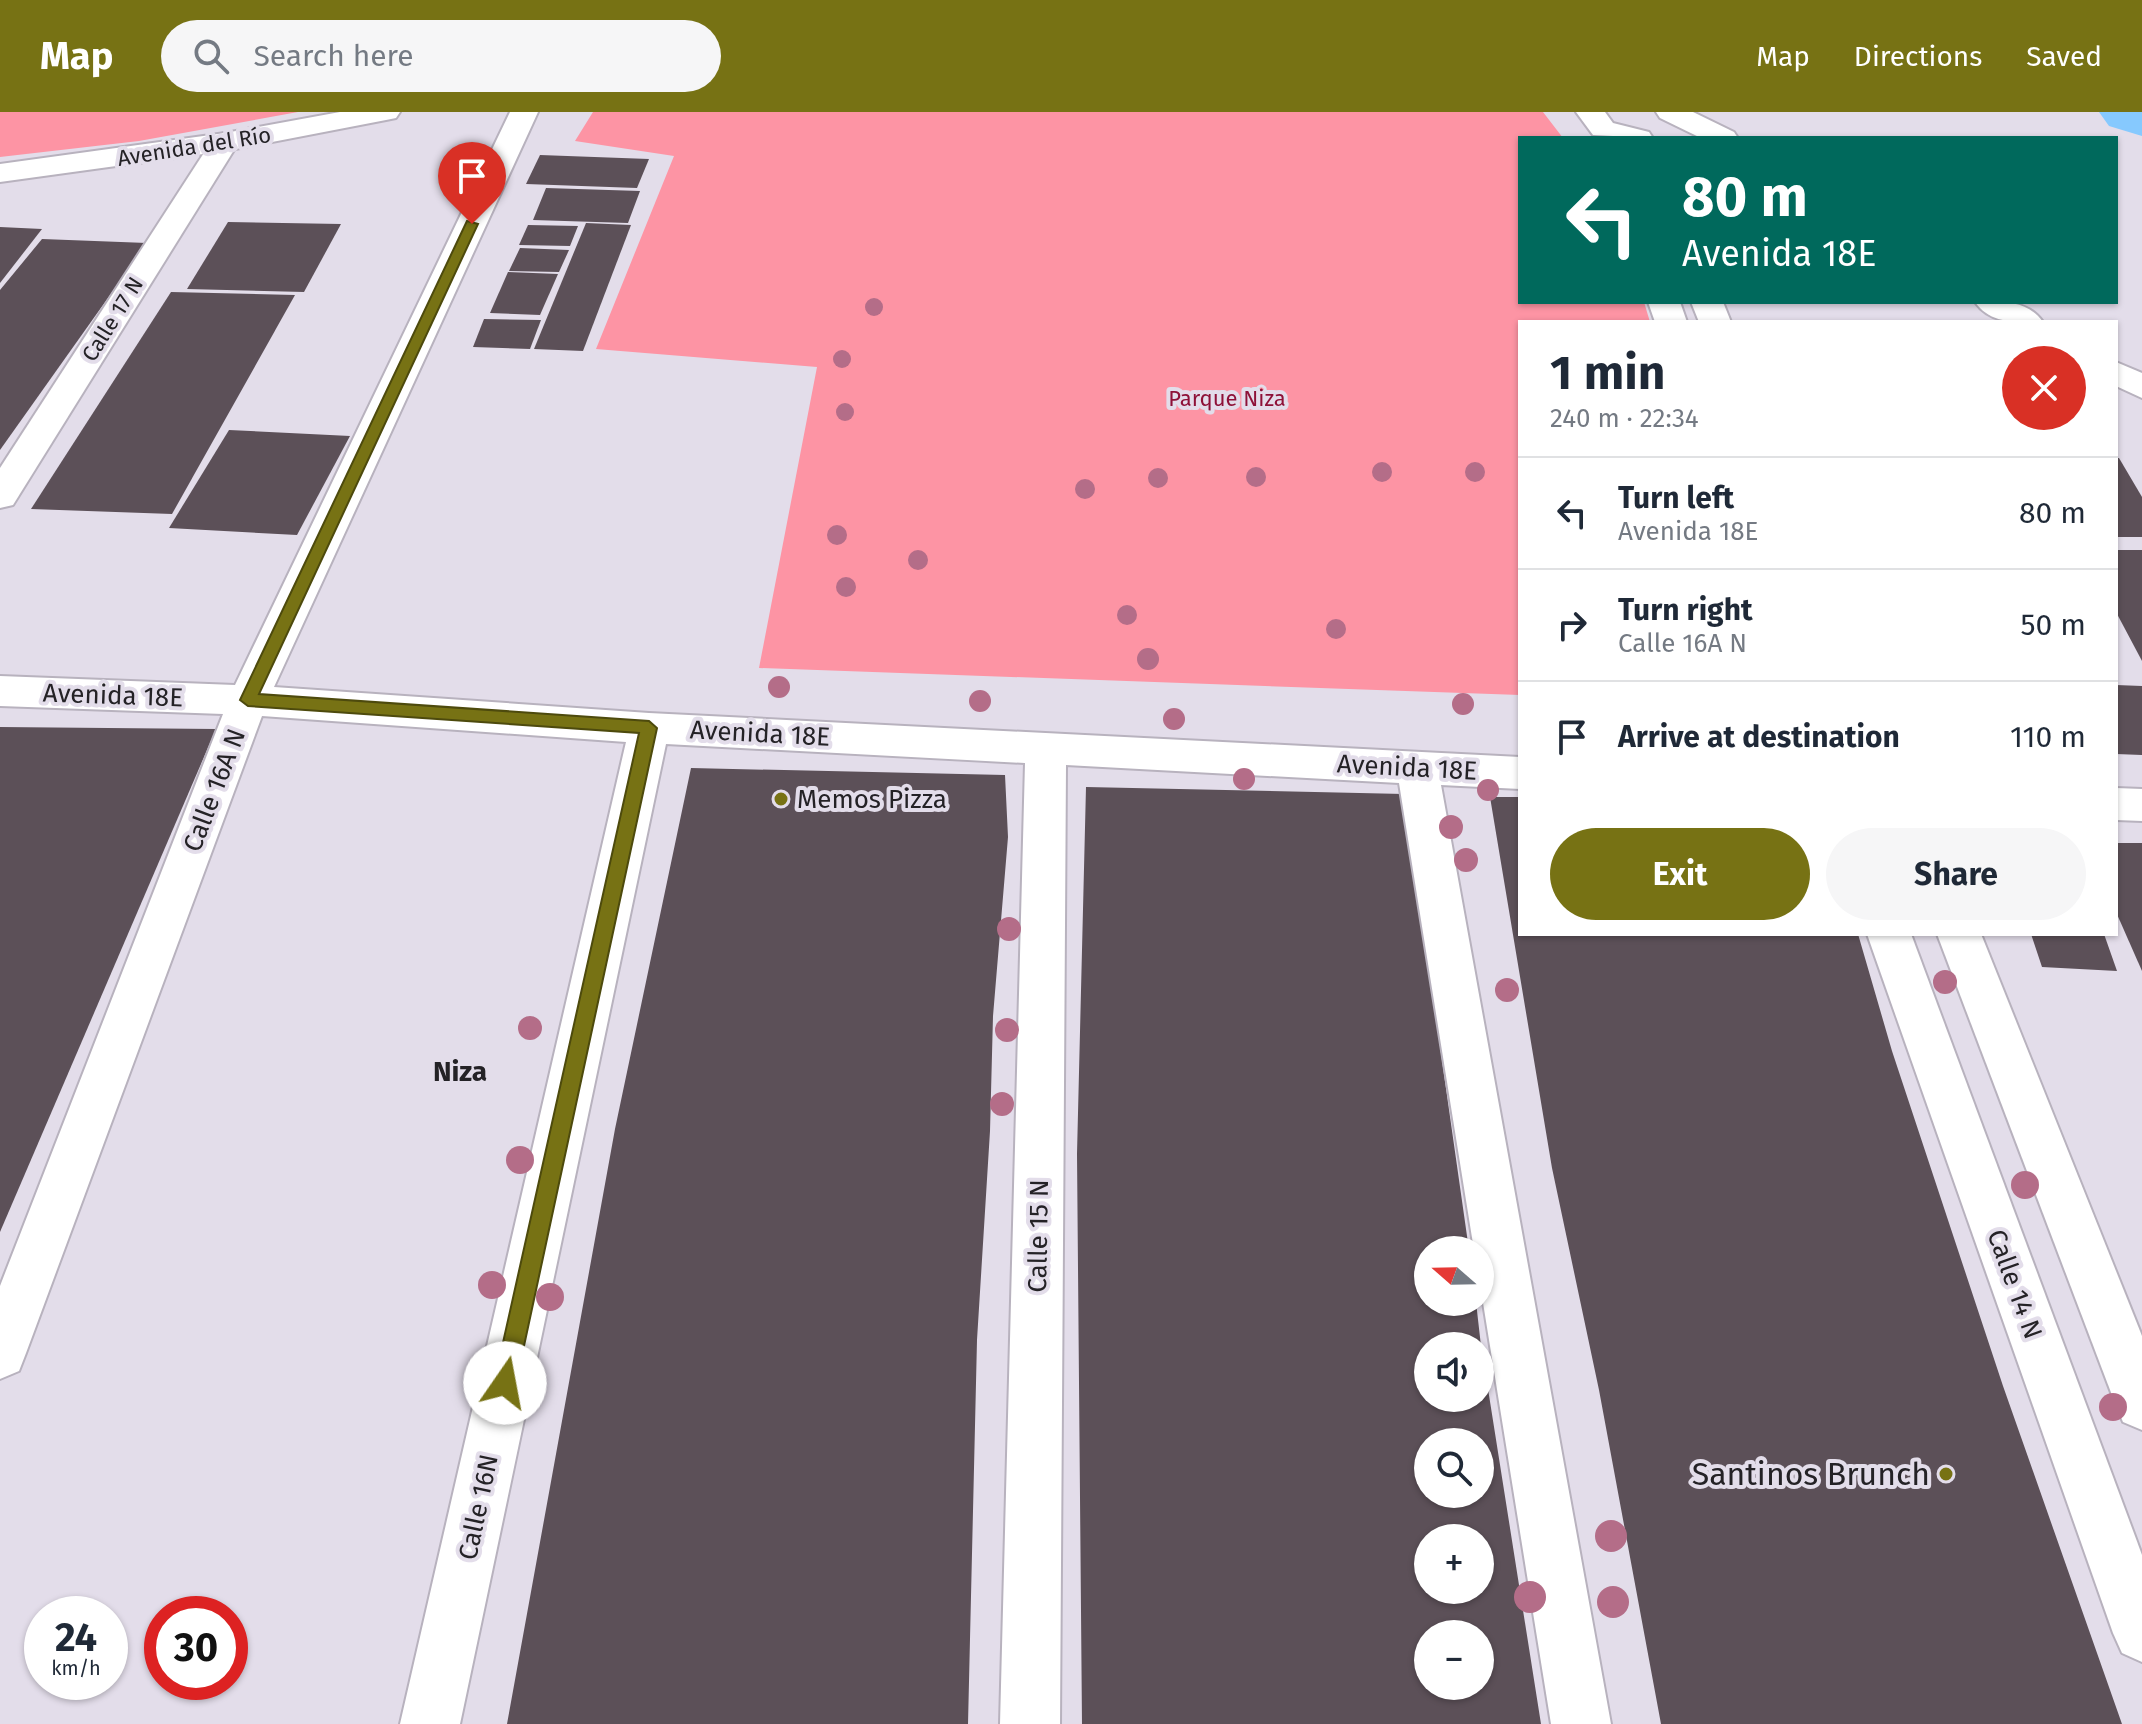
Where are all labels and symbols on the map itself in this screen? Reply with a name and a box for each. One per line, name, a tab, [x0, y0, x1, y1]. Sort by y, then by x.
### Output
street label: Avenida del Río	[115, 121, 273, 172]
pin	[438, 142, 506, 224]
street label: Calle 17 N	[76, 272, 149, 367]
park label: Parque Niza	[1168, 385, 1286, 412]
street label: Avenida 18E	[42, 678, 184, 713]
street label: Avenida 18E	[689, 714, 831, 753]
street label: Calle 16A N	[177, 724, 252, 856]
street label: Avenida 18E	[1336, 748, 1478, 787]
place label: Memos Pizza	[797, 784, 947, 815]
marker: Memos Pizza	[772, 790, 790, 808]
district label: Niza	[433, 1055, 487, 1088]
street label: Calle 15 N	[1022, 1179, 1055, 1293]
street label: Calle 14 N	[1980, 1225, 2049, 1343]
north arrow	[1414, 1236, 1494, 1316]
position arrow	[463, 1341, 547, 1425]
street label: Calle 16N	[452, 1451, 505, 1563]
place label: Santinos Brunch	[1692, 1455, 1930, 1493]
marker: Santinos Brunch	[1937, 1465, 1955, 1483]
speed limit sign: 30	[144, 1596, 248, 1700]

